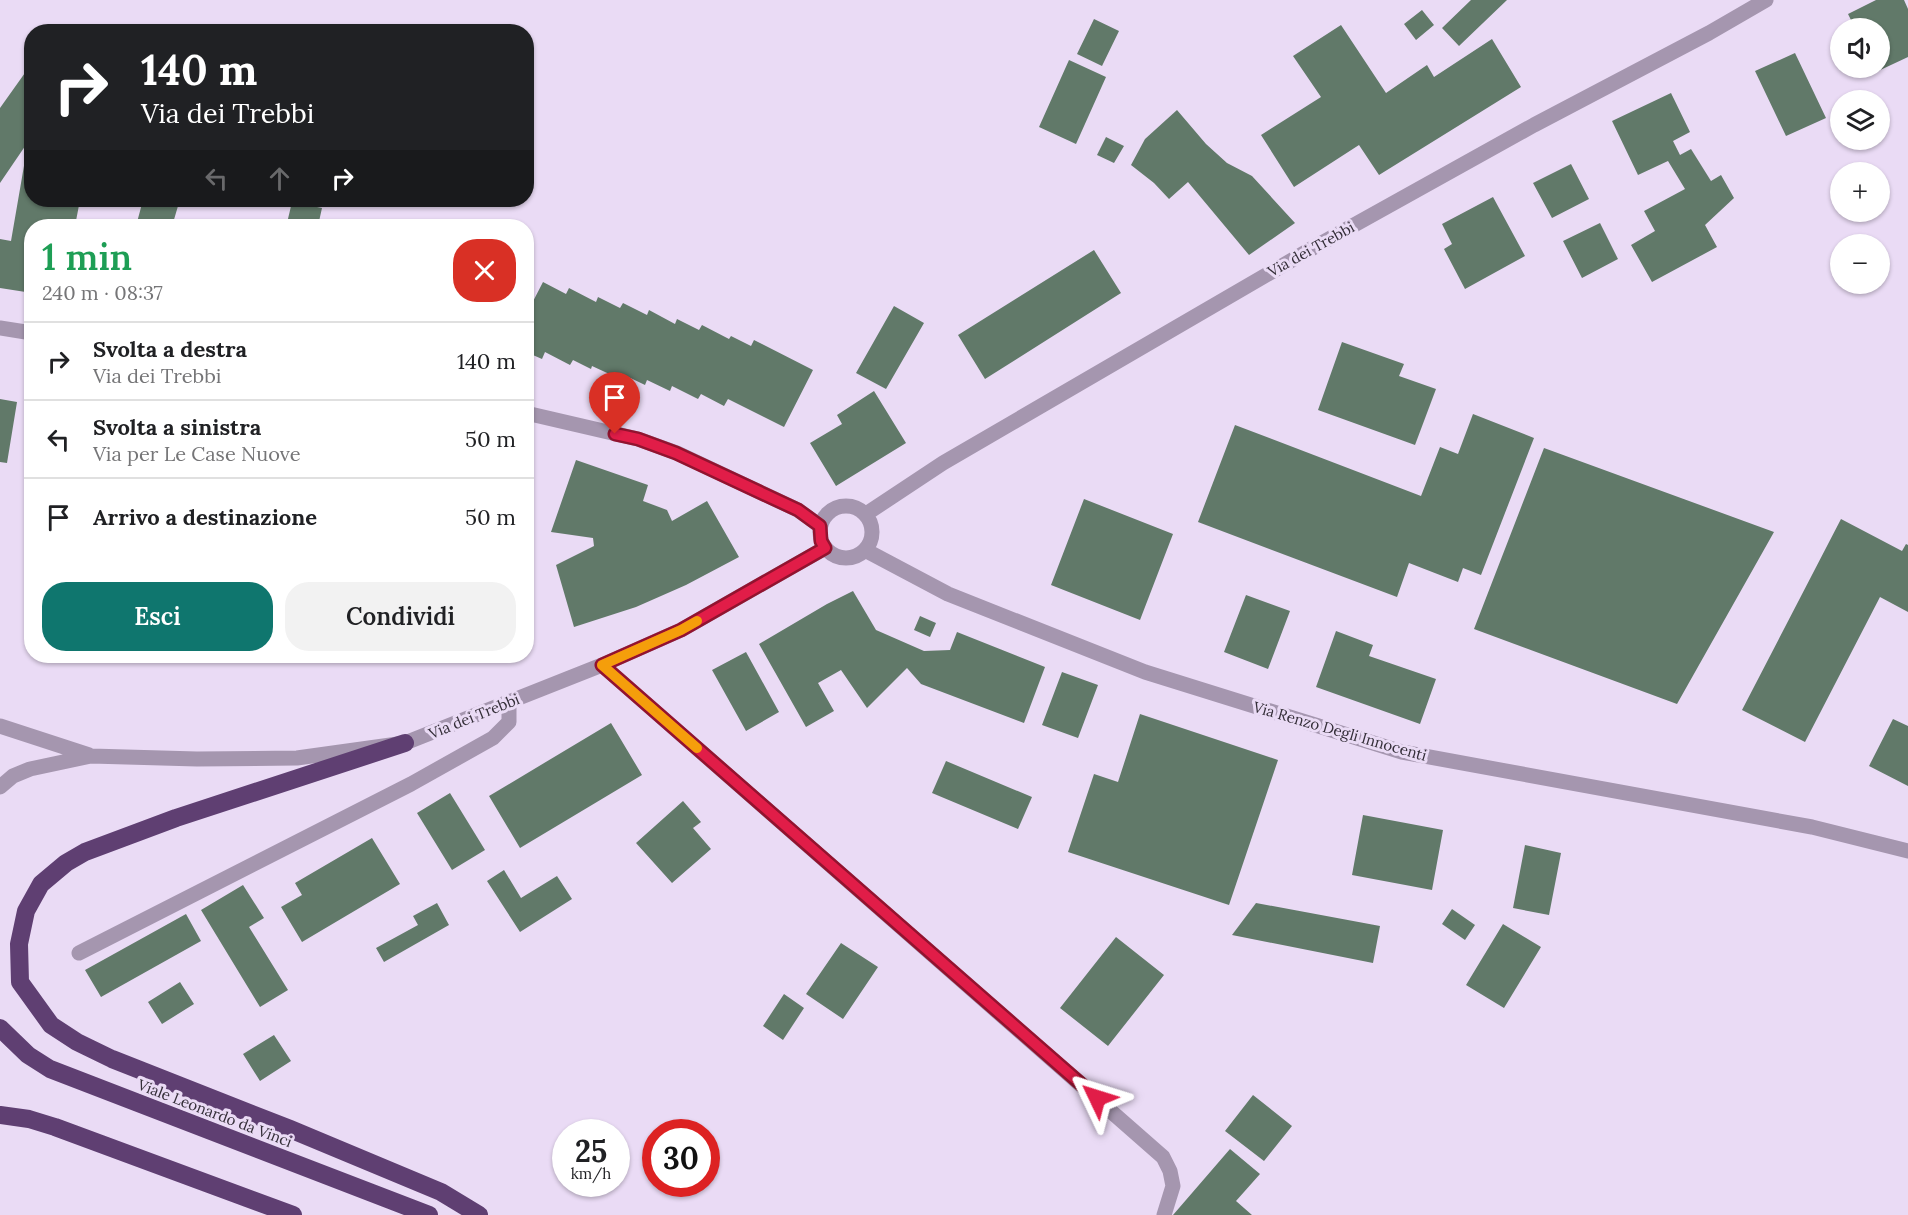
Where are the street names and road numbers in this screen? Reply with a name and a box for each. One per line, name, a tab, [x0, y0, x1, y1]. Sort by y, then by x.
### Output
street label: Via dei Trebbi	[1263, 217, 1358, 281]
street label: Via dei Trebbi	[425, 689, 522, 743]
street label: Via Renzo Degli Innocenti	[1250, 697, 1429, 765]
street label: Viale Leonardo da Vinci	[134, 1074, 295, 1151]

